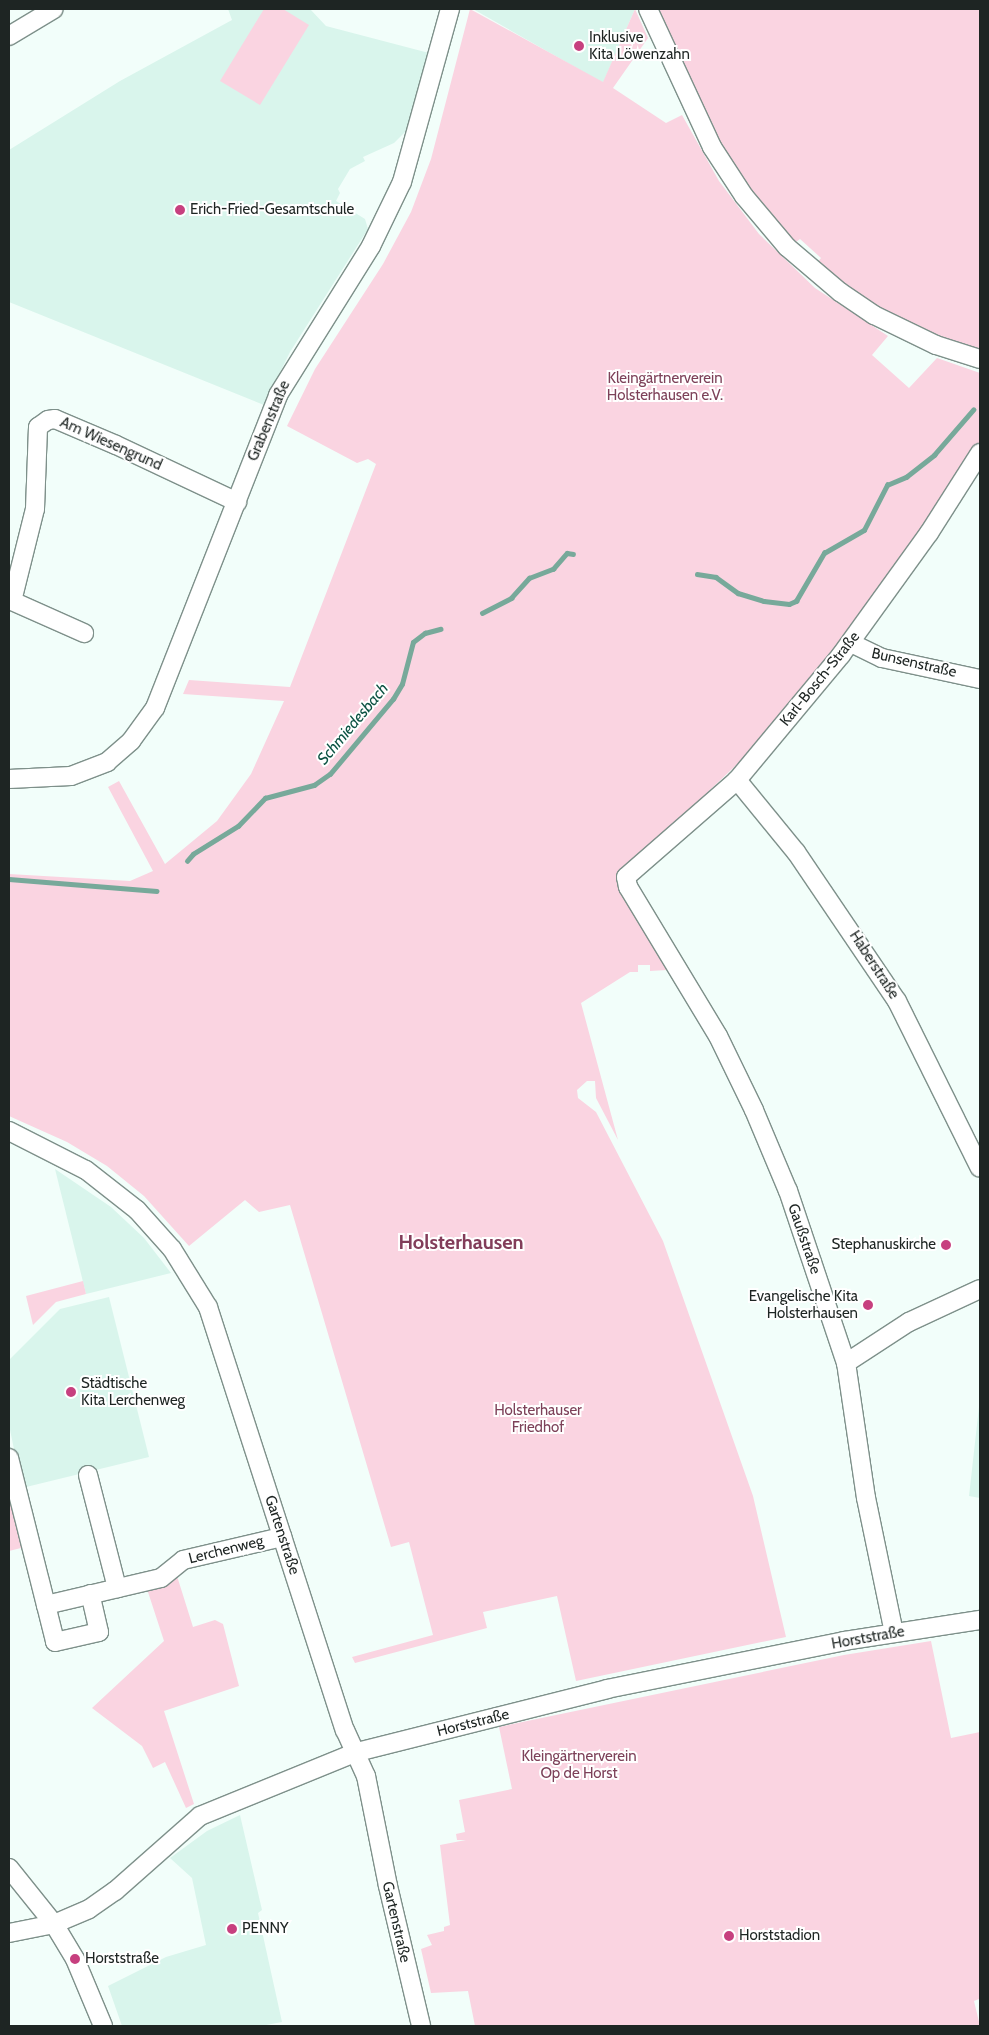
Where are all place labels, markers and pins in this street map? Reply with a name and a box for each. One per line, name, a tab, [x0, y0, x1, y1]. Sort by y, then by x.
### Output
place label: Inklusive Kita Löwenzahn	[589, 28, 690, 63]
marker: Inklusive Kita Löwenzahn	[573, 40, 585, 52]
place label: Erich-Fried-Gesamtschule	[190, 201, 354, 219]
marker: Erich-Fried-Gesamtschule	[174, 204, 186, 216]
place label: Stephanuskirche	[832, 1236, 936, 1254]
marker: Stephanuskirche	[940, 1239, 952, 1251]
place label: Evangelische Kita Holsterhausen	[749, 1287, 858, 1322]
marker: Evangelische Kita Holsterhausen	[862, 1299, 874, 1311]
place label: Städtische Kita Lerchenweg	[81, 1374, 185, 1409]
marker: Städtische Kita Lerchenweg	[65, 1386, 77, 1398]
place label: PENNY	[242, 1920, 289, 1938]
marker: PENNY	[226, 1923, 238, 1935]
place label: Horststadion	[739, 1927, 820, 1945]
marker: Horststadion	[723, 1930, 735, 1942]
place label: Horststraße	[85, 1950, 159, 1968]
marker: Horststraße	[69, 1953, 81, 1965]

